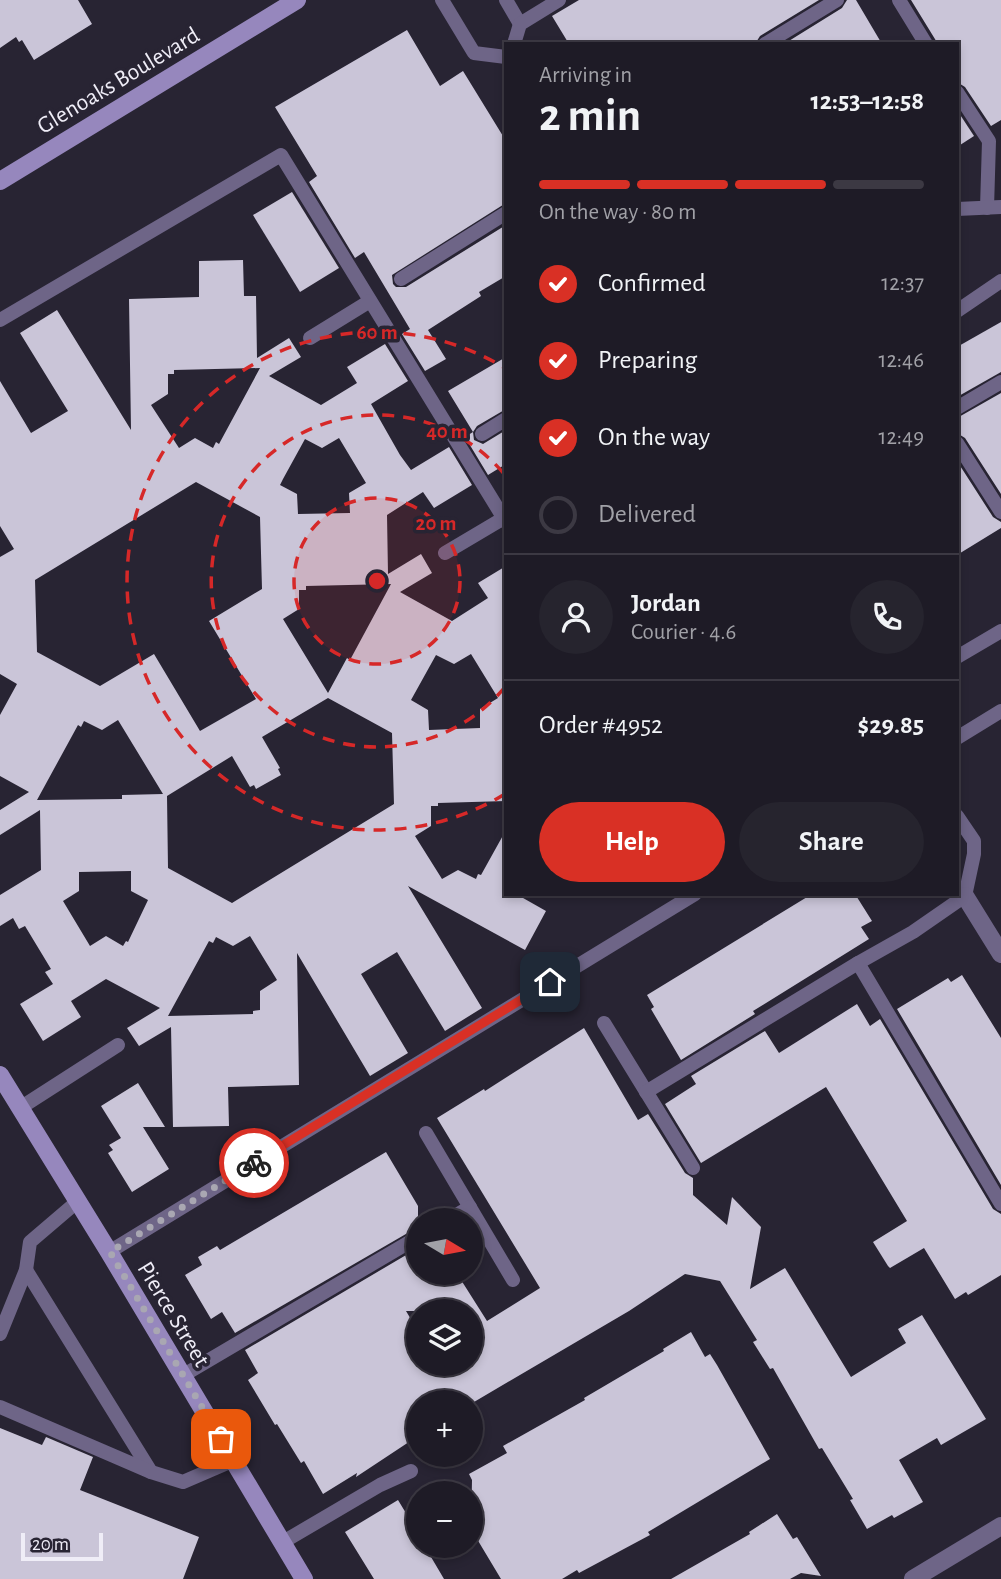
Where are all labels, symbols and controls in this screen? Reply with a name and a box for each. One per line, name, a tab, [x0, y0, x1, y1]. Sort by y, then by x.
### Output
street label: Glenoaks Boulevard	[33, 23, 204, 139]
text: Arriving in	[539, 64, 632, 87]
text: 12:53–12:58	[810, 88, 924, 114]
text: 2 min	[539, 93, 641, 139]
text: On the way · 80 m	[539, 201, 696, 224]
icon: check	[539, 265, 577, 303]
text: Confirmed	[598, 270, 706, 296]
text: 12:37	[881, 272, 924, 295]
text: 60 m	[356, 322, 398, 343]
icon: check	[539, 342, 577, 380]
text: Preparing	[598, 347, 697, 373]
text: 12:46	[878, 349, 924, 372]
icon: check	[539, 419, 577, 457]
text: 40 m	[426, 421, 468, 442]
text: On the way	[598, 424, 710, 450]
text: 12:49	[878, 426, 924, 449]
text: Delivered	[598, 501, 696, 527]
text: 20 m	[416, 513, 456, 534]
centre of rings	[365, 569, 389, 593]
button: person	[539, 580, 613, 654]
button: phone	[850, 580, 924, 654]
text: Jordan	[631, 590, 701, 616]
text: Courier · 4.6	[631, 621, 736, 644]
text: Order #4952	[539, 712, 663, 738]
text: $29.85	[857, 712, 924, 738]
button: Help	[539, 802, 725, 882]
button: Share	[739, 802, 924, 882]
pin	[520, 952, 580, 1012]
icon: home	[531, 963, 569, 1001]
courier	[219, 1128, 289, 1198]
icon: bike	[235, 1144, 273, 1182]
north arrow	[406, 1208, 483, 1284]
map controls	[406, 1208, 483, 1558]
street label: Pierce Street	[133, 1258, 214, 1371]
button: layers	[406, 1299, 483, 1376]
button: +	[406, 1390, 483, 1467]
pin	[191, 1409, 251, 1469]
icon: bag	[202, 1420, 240, 1458]
button: −	[406, 1481, 483, 1558]
scale bar	[21, 1530, 103, 1562]
text: 20 m	[32, 1535, 69, 1554]

